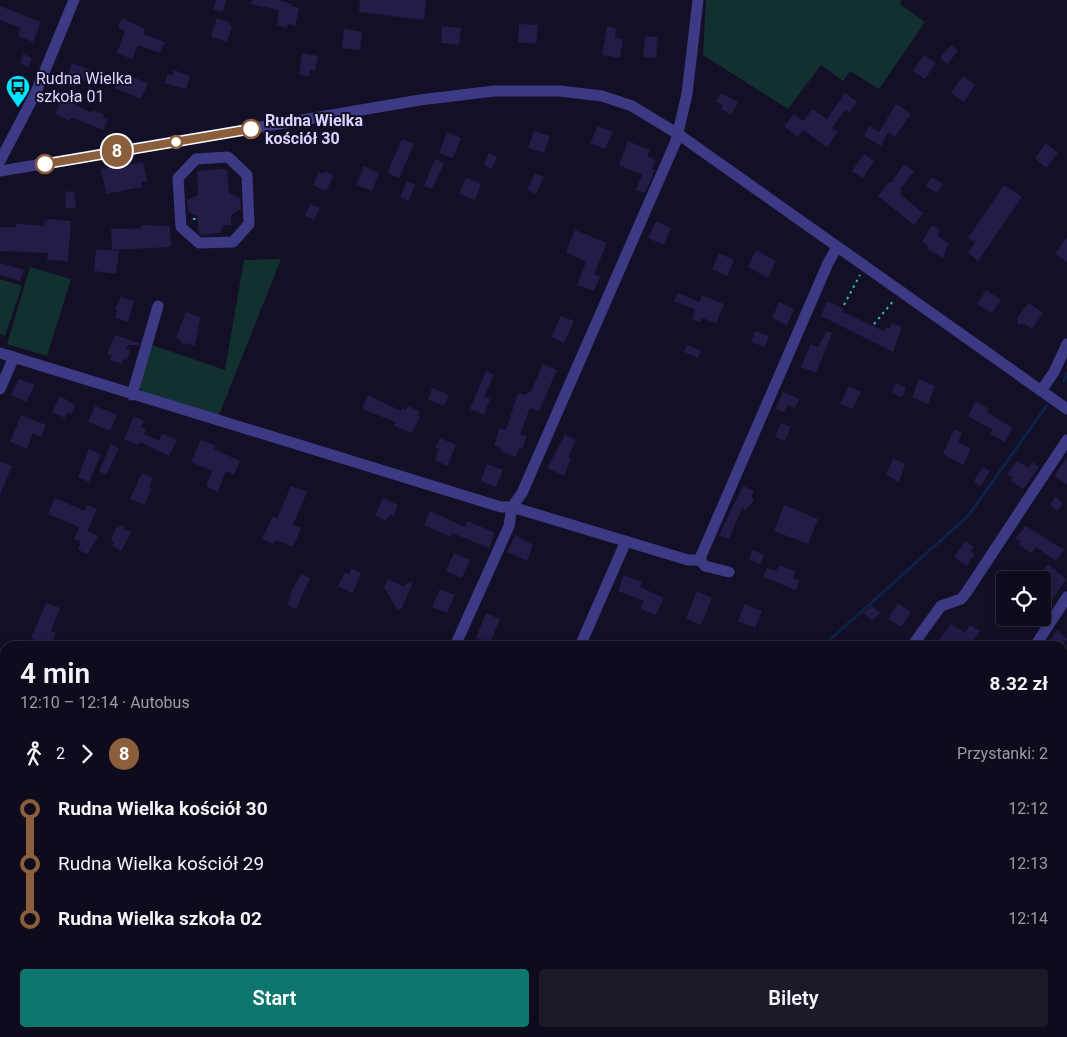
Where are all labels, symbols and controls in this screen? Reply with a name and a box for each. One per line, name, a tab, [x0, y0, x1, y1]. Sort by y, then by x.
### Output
place label: Rudna Wielka szkoła 01	[36, 69, 132, 106]
bus stop icon: Rudna Wielka szkoła 01	[5, 74, 31, 108]
place label: Rudna Wielka kościół 30	[265, 111, 363, 148]
marker: Rudna Wielka kościół 30	[241, 119, 261, 139]
line badge: 8	[101, 135, 133, 167]
unlabelled marker	[169, 135, 183, 149]
text: 8	[112, 140, 122, 161]
unlabelled marker	[35, 154, 55, 174]
map controls	[996, 571, 1051, 626]
button: locate	[996, 571, 1051, 626]
text: 4 min	[20, 657, 90, 690]
text: 8.32 zł	[990, 672, 1048, 695]
text: 12:10 – 12:14 · Autobus	[20, 693, 190, 712]
icon: walk	[20, 740, 48, 768]
icon: forward	[73, 740, 101, 768]
text: 8	[119, 743, 129, 764]
text: 2	[56, 744, 65, 763]
text: Przystanki: 2	[957, 744, 1048, 763]
text: Rudna Wielka kościół 30	[58, 797, 268, 820]
text: 12:12	[1008, 799, 1048, 818]
text: Rudna Wielka kościół 29	[58, 852, 264, 875]
text: 12:13	[1008, 854, 1048, 873]
text: Rudna Wielka szkoła 02	[58, 907, 262, 930]
text: 12:14	[1008, 909, 1048, 928]
button: Start	[20, 969, 529, 1027]
button: Bilety	[539, 969, 1048, 1027]

